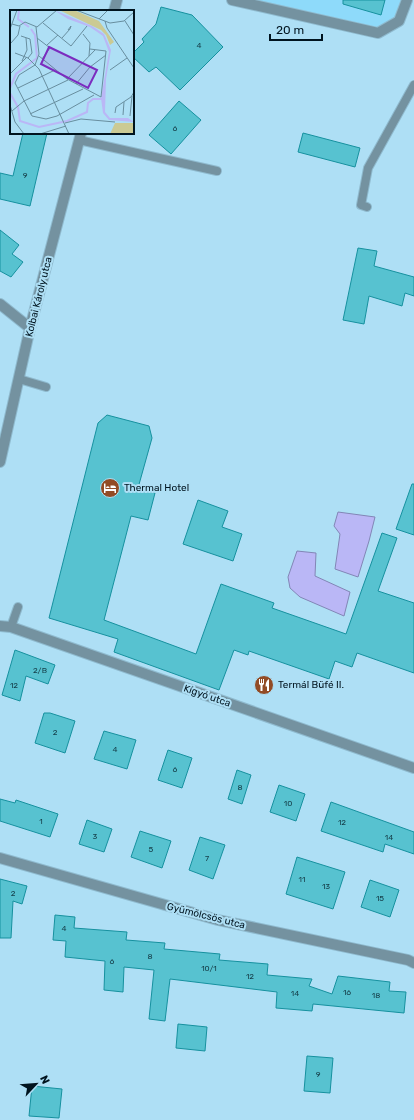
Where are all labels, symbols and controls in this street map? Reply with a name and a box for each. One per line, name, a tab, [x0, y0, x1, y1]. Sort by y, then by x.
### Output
inset map	[10, 10, 134, 134]
scale bar	[270, 16, 322, 42]
text: 20 m	[276, 23, 304, 37]
house number: 4	[197, 41, 202, 50]
house number: 6	[173, 124, 178, 133]
house number: 9	[23, 171, 28, 180]
street label: Kolbai Károly utca	[23, 256, 55, 338]
hotel icon: Thermal Hotel	[99, 477, 121, 499]
place label: Thermal Hotel	[124, 482, 189, 494]
house number: 2/B	[33, 666, 47, 675]
restaurant icon: Termál Büfé II.	[253, 674, 275, 696]
place label: Termál Büfé II.	[278, 679, 344, 691]
house number: 12	[10, 681, 18, 690]
street label: Kígyó utca	[182, 682, 232, 710]
house number: 2	[53, 728, 58, 737]
house number: 4	[113, 745, 118, 754]
house number: 6	[173, 765, 178, 774]
house number: 8	[237, 783, 243, 792]
house number: 10	[284, 799, 292, 808]
house number: 1	[39, 817, 43, 826]
house number: 12	[338, 818, 346, 827]
house number: 3	[93, 832, 98, 841]
house number: 14	[385, 833, 393, 842]
house number: 5	[149, 845, 154, 854]
house number: 7	[205, 854, 209, 863]
house number: 11	[299, 875, 305, 884]
house number: 13	[322, 882, 330, 891]
house number: 2	[11, 889, 16, 898]
house number: 15	[376, 894, 384, 903]
street label: Gyümölcsös utca	[166, 900, 246, 932]
house number: 4	[62, 924, 67, 933]
house number: 8	[147, 952, 153, 961]
house number: 6	[110, 957, 115, 966]
house number: 10/1	[201, 964, 217, 973]
house number: 12	[246, 972, 254, 981]
house number: 16	[343, 988, 351, 997]
house number: 14	[291, 989, 299, 998]
house number: 18	[372, 991, 380, 1000]
north arrow	[16, 1064, 56, 1104]
house number: 9	[316, 1070, 321, 1079]
text: N	[37, 1073, 52, 1086]

